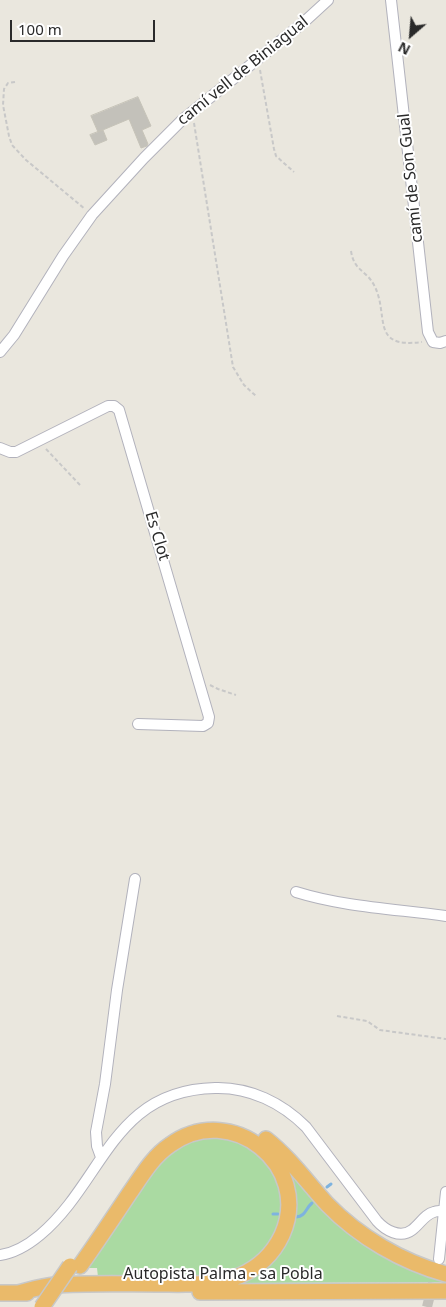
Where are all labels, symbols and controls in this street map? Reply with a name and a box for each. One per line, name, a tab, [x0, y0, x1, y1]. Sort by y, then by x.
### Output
scale bar	[12, 10, 158, 42]
north arrow	[386, 10, 436, 60]
street label: camí vell de Biniagual	[174, 12, 312, 130]
text: 100 m	[18, 19, 62, 39]
text: N	[395, 38, 413, 60]
street label: camí de Son Gual	[395, 112, 427, 244]
street label: Es Clot	[140, 509, 174, 563]
street label: Autopista Palma - sa Pobla	[123, 1264, 323, 1284]

